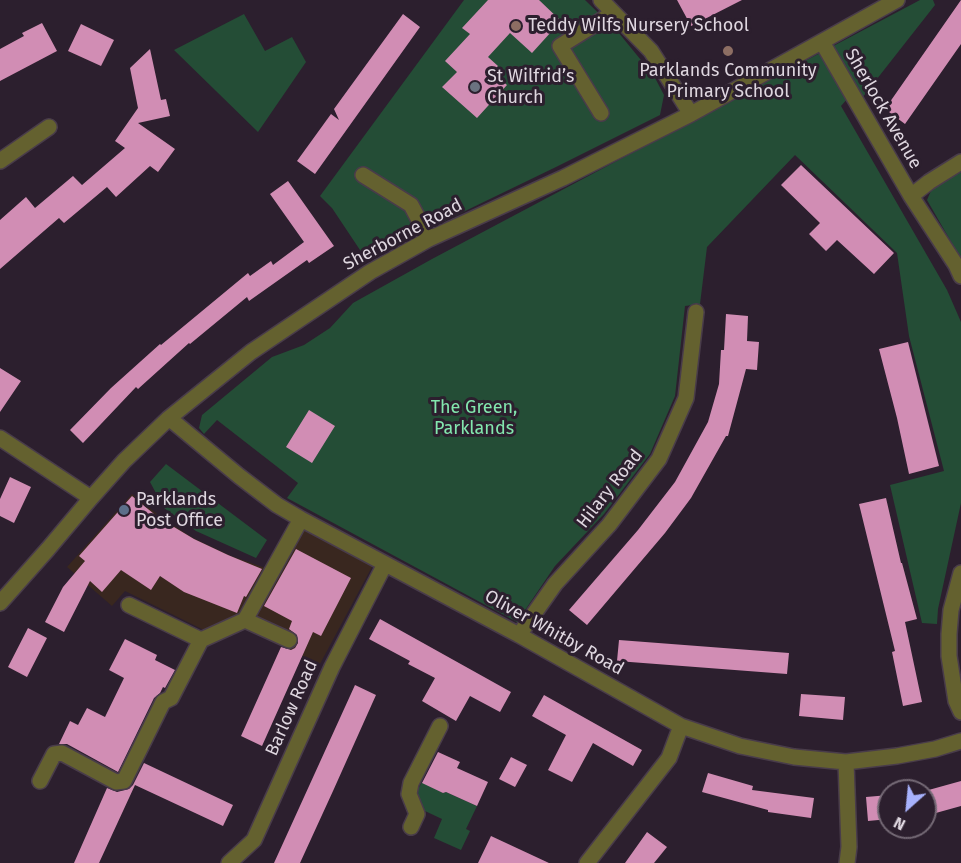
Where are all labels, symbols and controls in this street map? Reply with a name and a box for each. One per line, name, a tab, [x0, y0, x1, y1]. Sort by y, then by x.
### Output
place label: Teddy Wilfs Nursery School	[528, 15, 749, 37]
marker: Teddy Wilfs Nursery School	[509, 19, 523, 33]
marker: Parklands Community Primary School	[721, 44, 735, 58]
street label: Sherlock Avenue	[840, 45, 926, 173]
place label: Parklands Community Primary School	[639, 60, 817, 103]
place label: St Wilfrid’s Church	[487, 66, 574, 109]
marker: St Wilfrid’s Church	[468, 80, 482, 94]
street label: Sherborne Road	[340, 195, 466, 275]
park label: The Green, Parklands	[431, 397, 517, 440]
street label: Hilary Road	[572, 445, 648, 533]
place label: Parklands Post Office	[136, 489, 223, 532]
marker: Parklands Post Office	[117, 503, 131, 517]
street label: Oliver Whitby Road	[481, 586, 627, 680]
street label: Barlow Road	[261, 657, 323, 759]
north arrow	[877, 779, 937, 839]
text: N	[890, 813, 909, 835]

